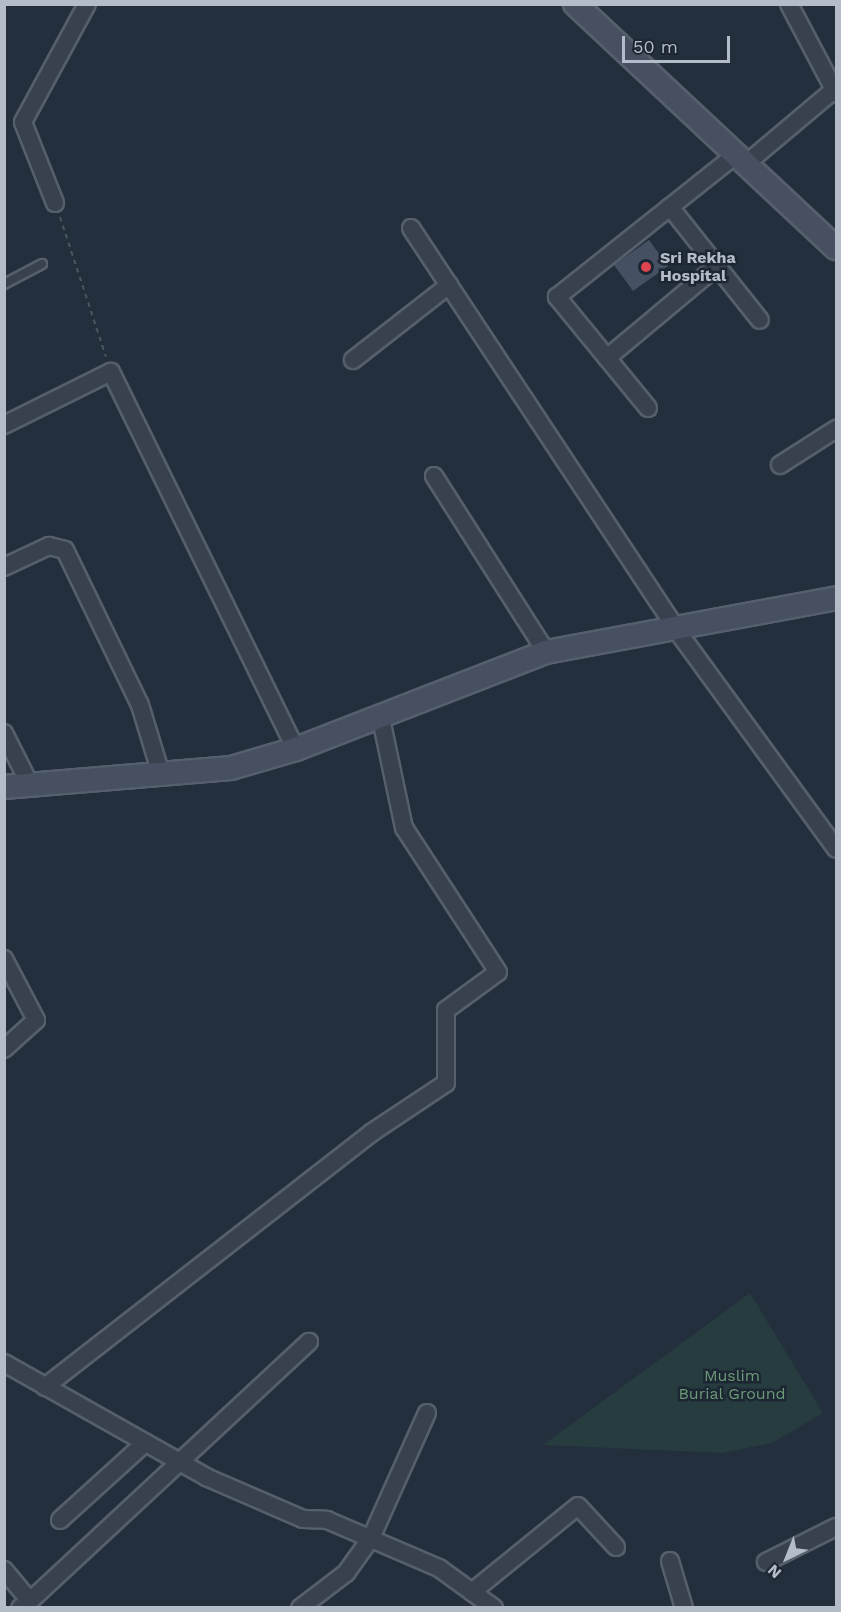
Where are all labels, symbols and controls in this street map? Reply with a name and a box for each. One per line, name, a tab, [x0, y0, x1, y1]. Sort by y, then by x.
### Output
scale bar	[625, 24, 733, 62]
text: 50 m	[633, 36, 678, 57]
place label: Sri Rekha Hospital	[660, 248, 736, 286]
marker: Sri Rekha Hospital	[637, 258, 655, 276]
park label: Muslim Burial Ground	[678, 1366, 786, 1404]
north arrow	[757, 1528, 817, 1588]
text: N	[764, 1561, 785, 1583]

